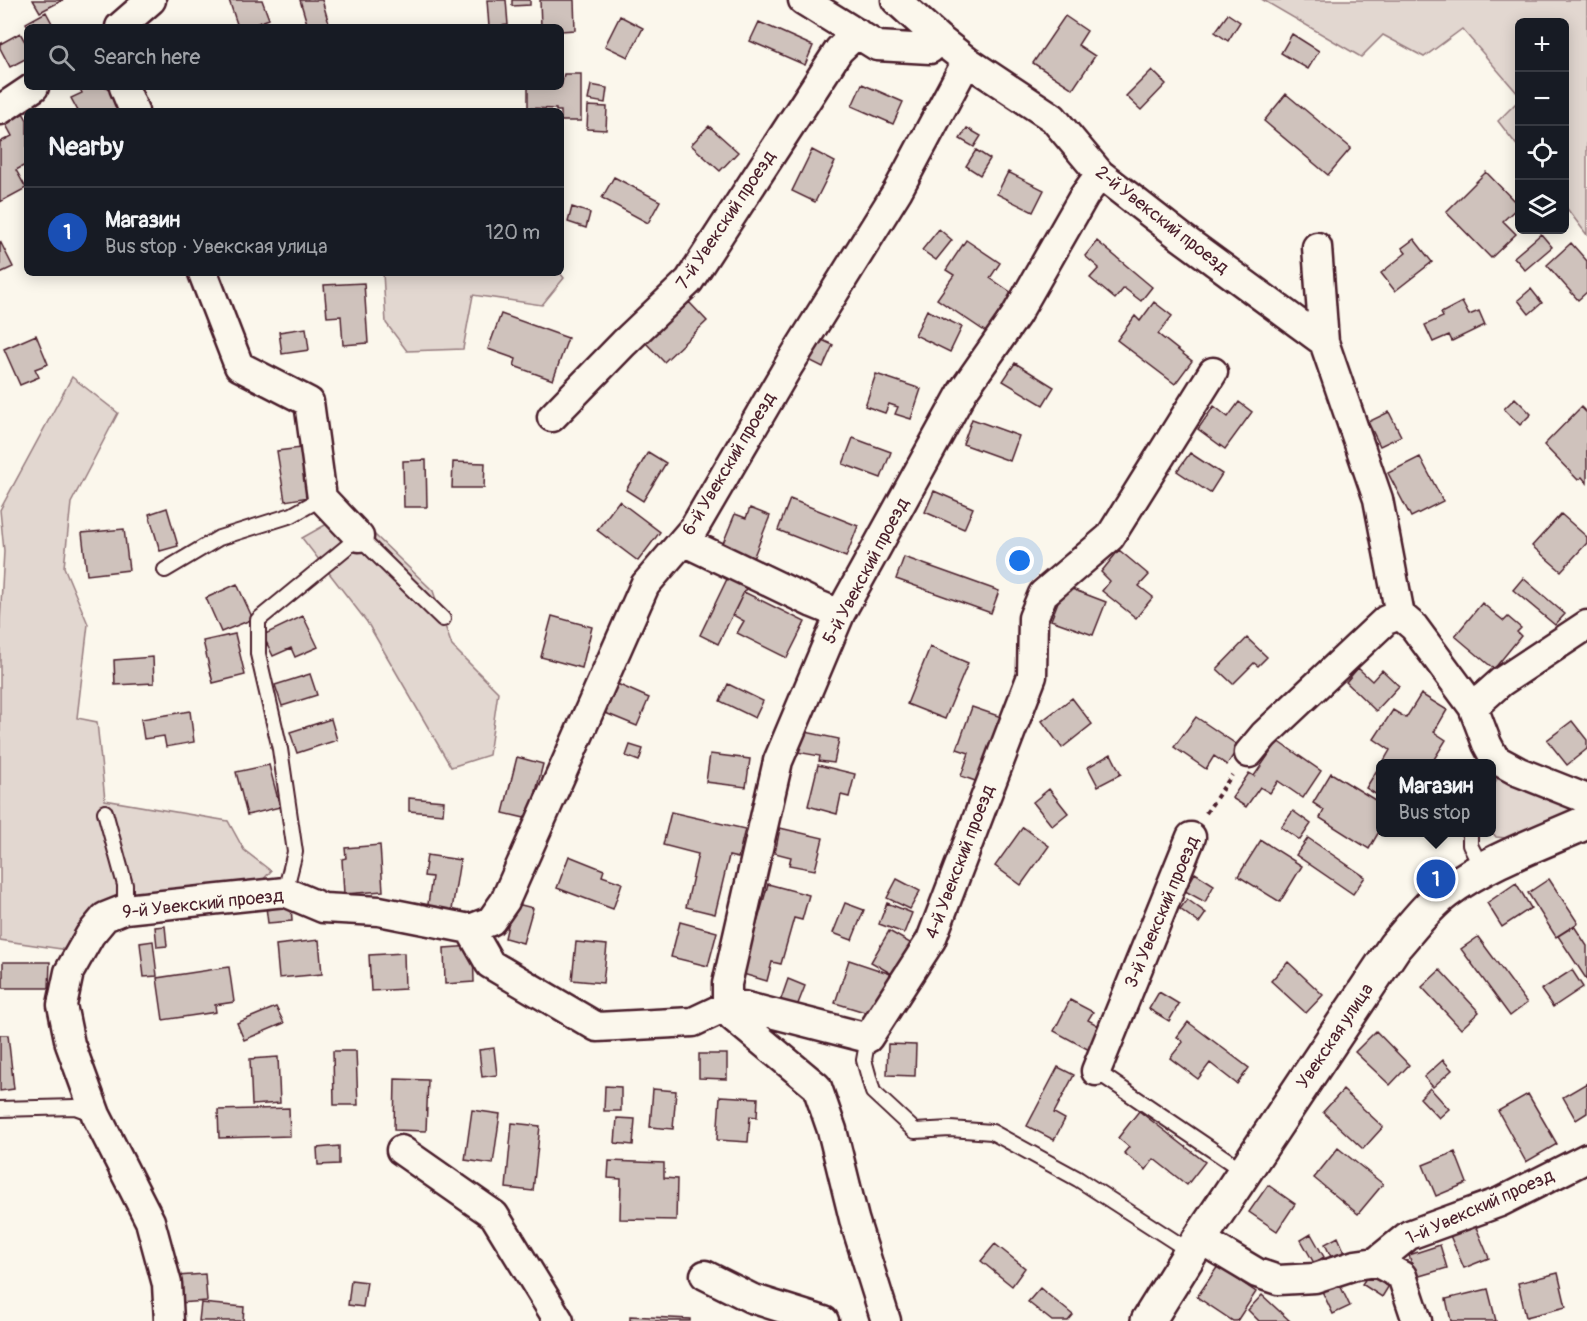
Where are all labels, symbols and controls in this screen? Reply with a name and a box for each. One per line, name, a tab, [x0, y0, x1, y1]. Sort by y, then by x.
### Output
map controls	[1515, 18, 1569, 234]
button: +	[1515, 18, 1569, 72]
search box	[24, 24, 564, 90]
icon: search	[45, 41, 78, 74]
text: Search here	[93, 43, 200, 71]
button: −	[1515, 72, 1569, 126]
button: locate	[1515, 126, 1569, 180]
text: Nearby	[48, 131, 124, 163]
street label: 7-й Увекский проезд	[671, 146, 781, 294]
street label: 2-й Увекский проезд	[1091, 161, 1233, 279]
button: layers	[1515, 180, 1569, 234]
text: Магазин	[105, 206, 180, 234]
text: 1	[64, 220, 71, 245]
text: 120 m	[485, 220, 540, 245]
text: Bus stop · Увекская улица	[105, 234, 328, 259]
street label: 6-й Увекский проезд	[677, 388, 781, 540]
street label: 5-й Увекский проезд	[818, 494, 914, 648]
your location	[1005, 546, 1034, 575]
popup	[1376, 759, 1496, 837]
text: Магазин	[1398, 772, 1474, 800]
street label: 4-й Увекский проезд	[920, 782, 1000, 942]
text: Bus stop	[1398, 800, 1470, 825]
street label: 3-й Увекский проезд	[1120, 832, 1204, 991]
pin: 1	[1416, 856, 1456, 902]
street label: 9-й Увекский проезд	[121, 884, 285, 924]
street label: Увекская улица	[1291, 979, 1379, 1093]
street label: 1-й Увекский проезд	[1402, 1164, 1558, 1250]

